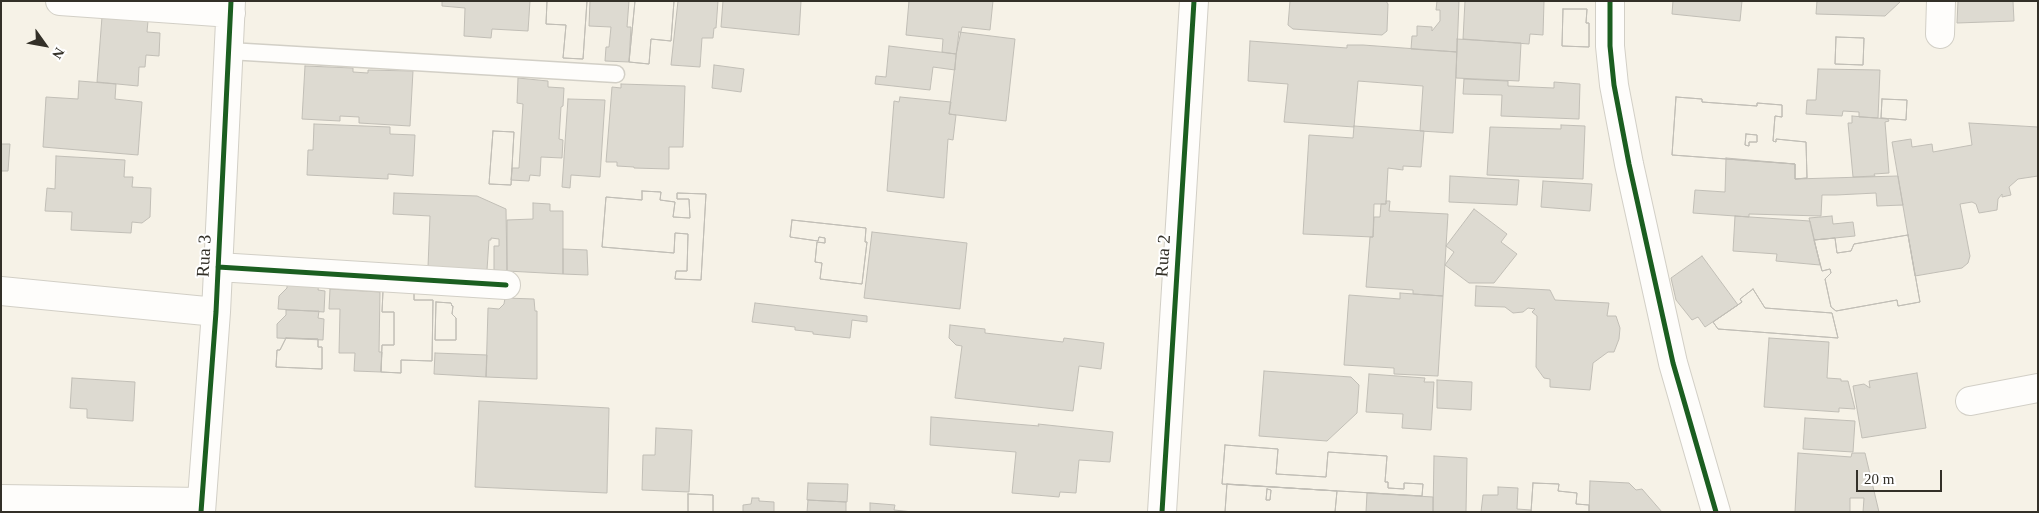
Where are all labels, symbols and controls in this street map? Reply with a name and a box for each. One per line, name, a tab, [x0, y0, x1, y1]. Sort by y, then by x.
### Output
north arrow	[20, 20, 70, 70]
text: N	[49, 45, 67, 61]
street label: Rua 3	[193, 234, 217, 278]
street label: Rua 2	[1152, 234, 1176, 278]
scale bar	[1859, 460, 1945, 492]
text: 20 m	[1864, 471, 1894, 487]

